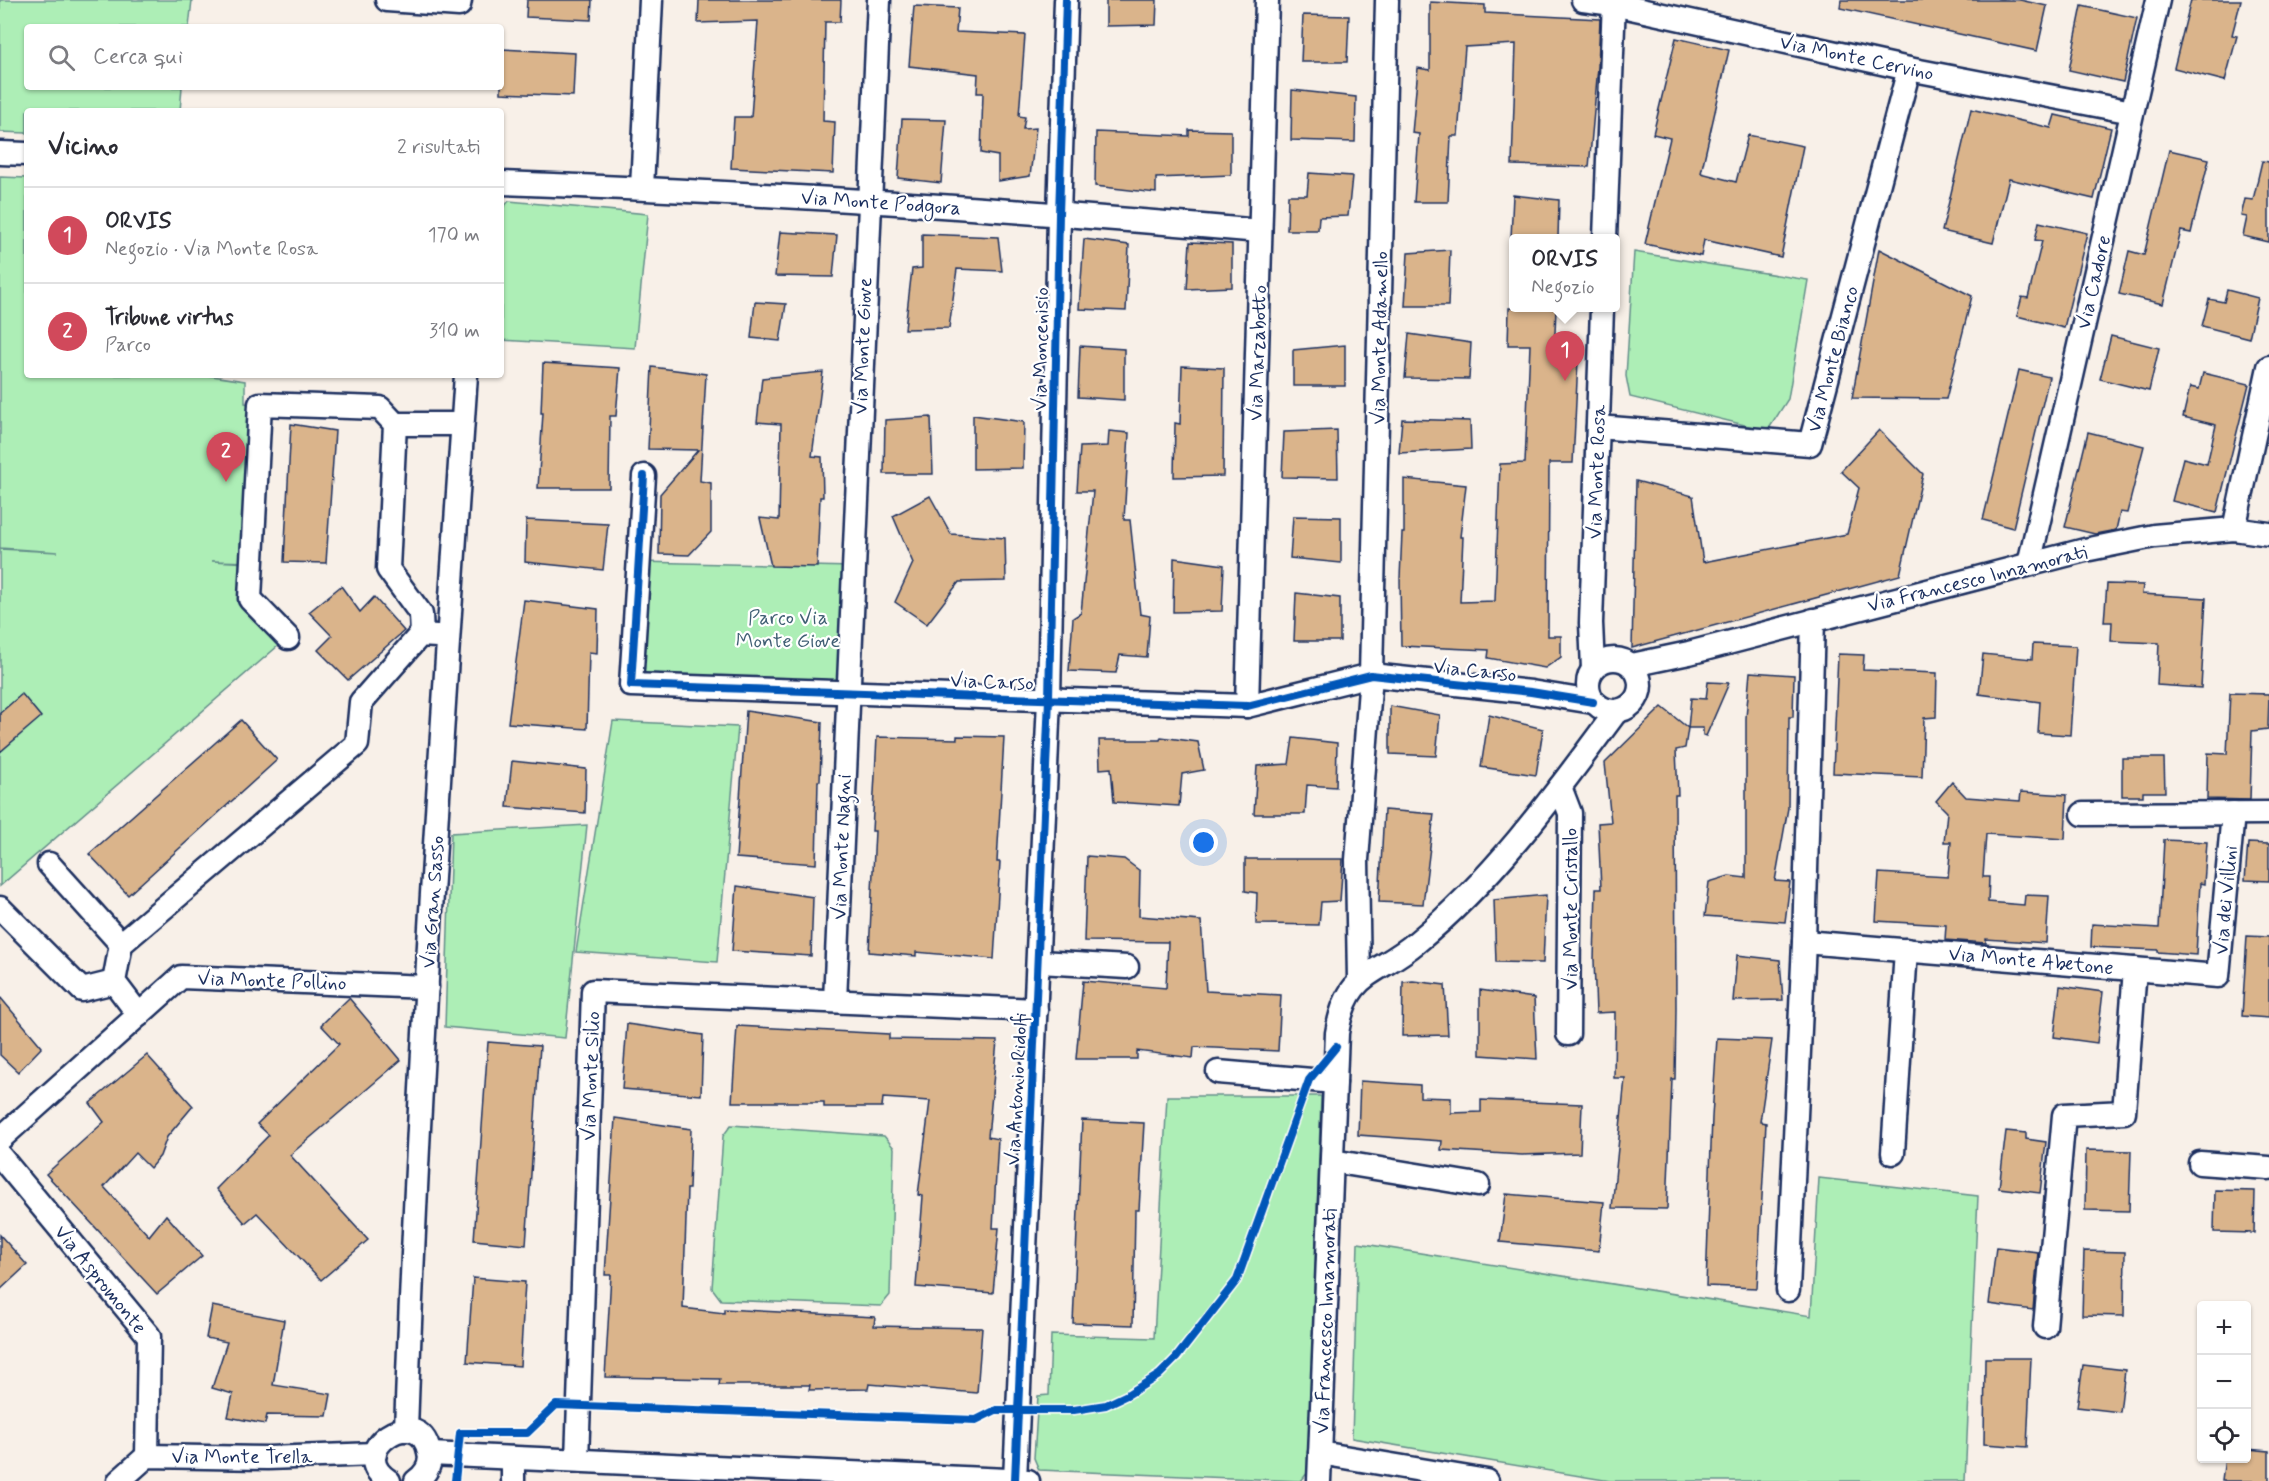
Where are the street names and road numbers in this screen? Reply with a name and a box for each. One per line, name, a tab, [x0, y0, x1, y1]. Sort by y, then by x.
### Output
street label: Via Monte Cervino	[1777, 29, 1936, 88]
street label: Via Monte Podgora	[800, 184, 962, 224]
street label: Via Cadore	[2071, 233, 2118, 332]
street label: Via Monte Adamello	[1365, 251, 1396, 425]
street label: Via Monte Giove	[848, 277, 879, 415]
street label: Via Monte Bianco	[1801, 283, 1866, 436]
street label: Via Marzabotto	[1243, 285, 1274, 421]
street label: Via Moncenisio	[1027, 287, 1056, 411]
street label: Via Monte Rosa	[1582, 403, 1613, 540]
street label: Via Francesco Innamorati	[1865, 539, 2090, 620]
street label: Via Carso	[1432, 654, 1518, 689]
street label: Via Carso	[950, 668, 1034, 697]
street label: Via Monte Nagni	[826, 774, 861, 920]
street label: Via Monte Cristallo	[1558, 828, 1585, 990]
street label: Via Gran Sasso	[415, 835, 452, 969]
street label: Via dei Villini	[2208, 844, 2245, 956]
street label: Via Monte Abetone	[1947, 941, 2115, 982]
street label: Via Monte Pollino	[197, 965, 347, 998]
street label: Via Monte Silio	[576, 1011, 607, 1141]
street label: Via Antonio Ridolfi	[1000, 1012, 1035, 1166]
street label: Via Francesco Innamorati	[1309, 1208, 1344, 1434]
street label: Via Aspromonte	[47, 1220, 152, 1340]
street label: Via Monte Trella	[172, 1444, 313, 1471]

